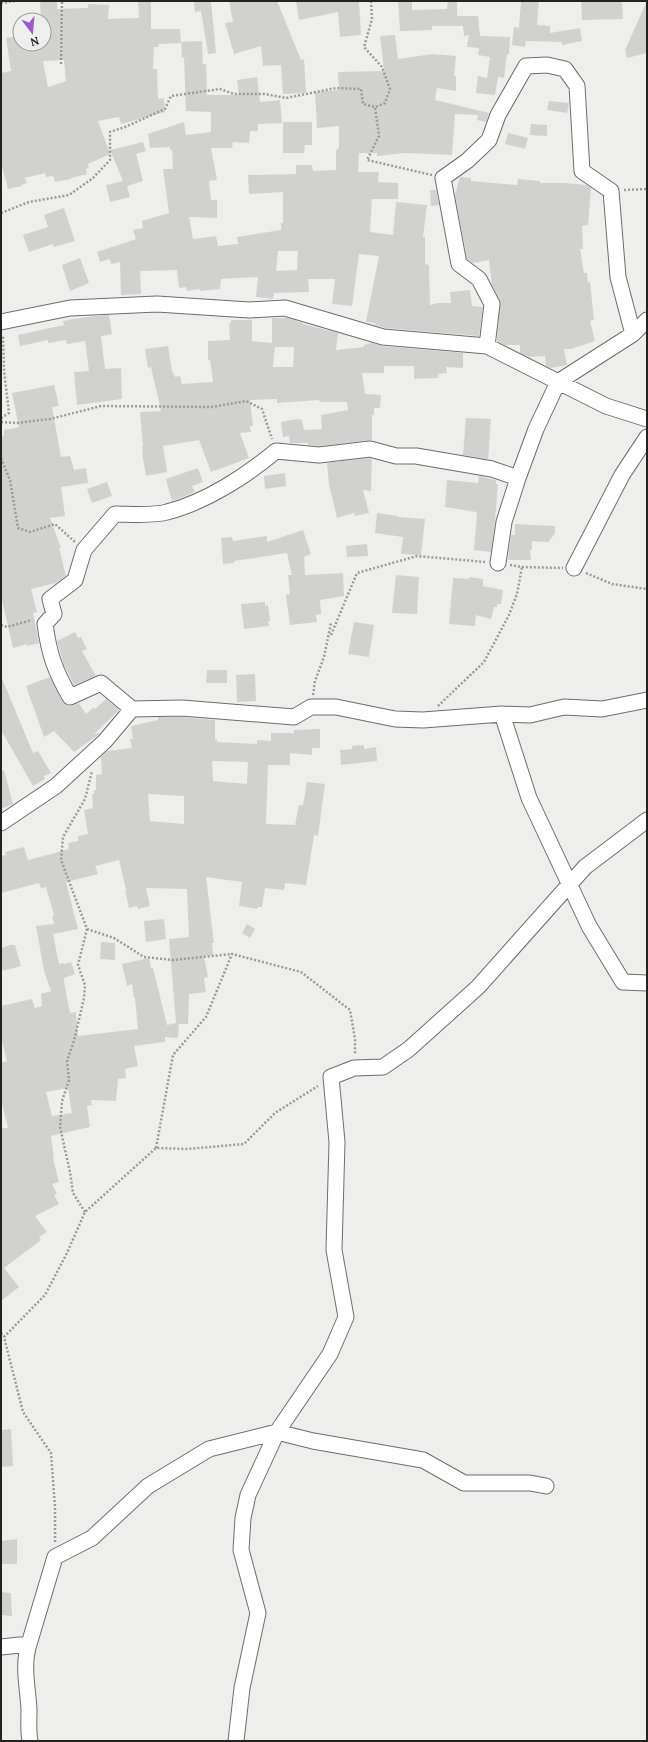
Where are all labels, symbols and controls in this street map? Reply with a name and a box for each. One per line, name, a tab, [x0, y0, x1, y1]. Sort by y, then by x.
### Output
north arrow	[12, 12, 52, 52]
text: N	[28, 34, 41, 50]

